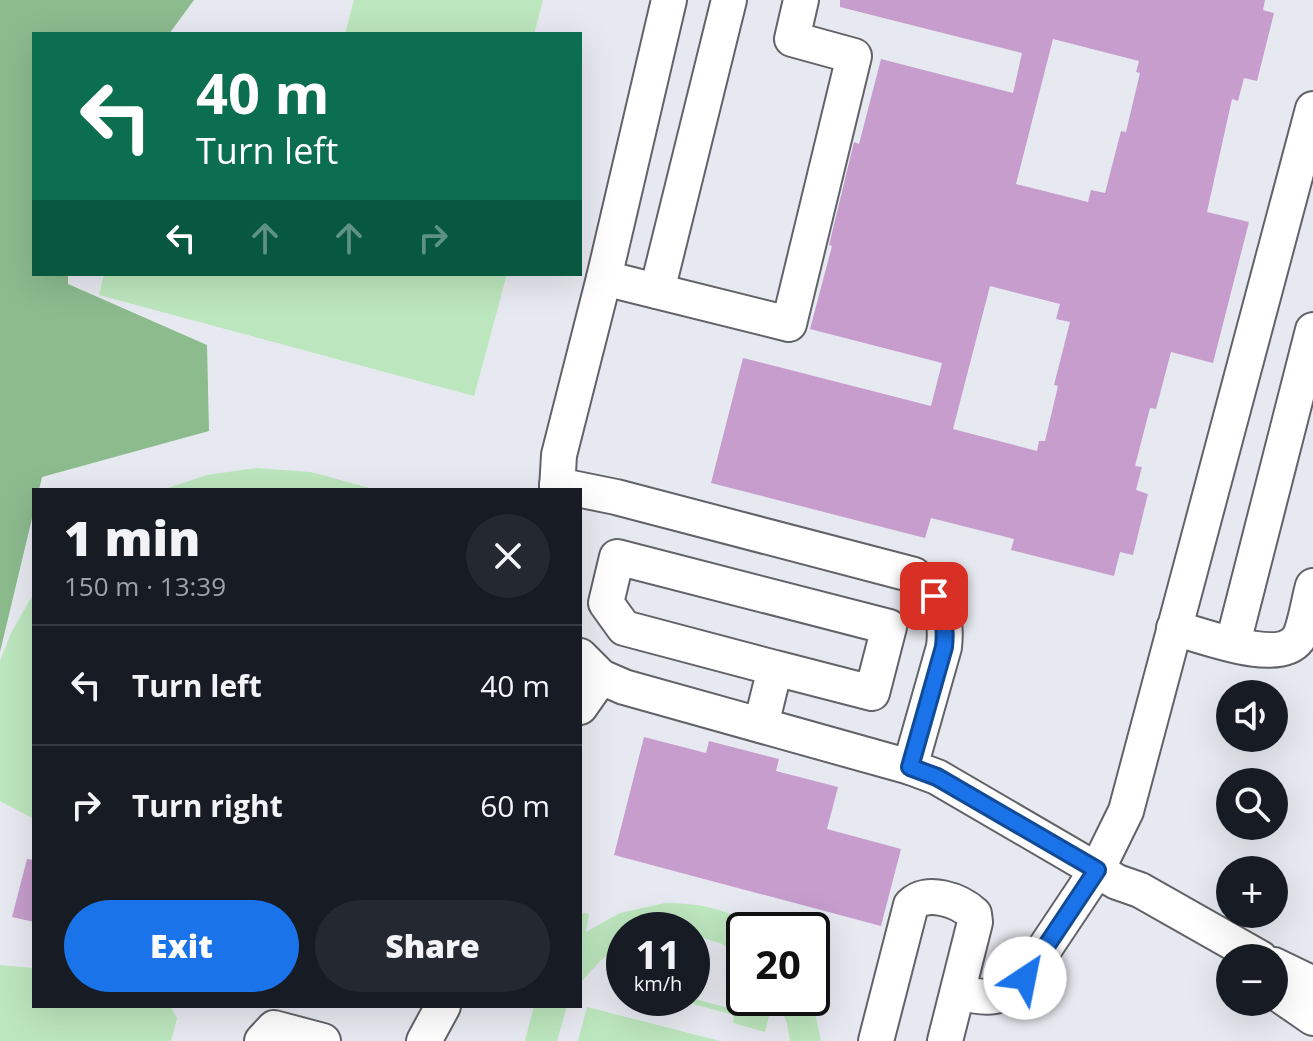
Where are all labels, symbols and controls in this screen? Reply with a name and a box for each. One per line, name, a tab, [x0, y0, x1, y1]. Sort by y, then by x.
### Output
text: 40 m	[196, 54, 330, 130]
icon: left	[64, 64, 168, 168]
text: Turn left	[196, 126, 338, 175]
icon: left	[159, 216, 203, 260]
icon: ahead	[243, 216, 287, 260]
icon: ahead	[327, 216, 371, 260]
icon: right	[411, 216, 455, 260]
text: 1 min	[64, 505, 200, 570]
button: close	[466, 514, 550, 598]
pin	[900, 562, 968, 630]
text: 150 m · 13:39	[64, 568, 226, 604]
icon: arrive	[912, 574, 956, 618]
icon: left	[64, 663, 108, 707]
text: Turn left	[132, 665, 262, 706]
text: 40 m	[480, 665, 550, 706]
map controls	[1216, 680, 1288, 1016]
button: sound	[1216, 680, 1288, 752]
button: search	[1216, 768, 1288, 840]
icon: right	[64, 783, 108, 827]
text: Turn right	[132, 785, 283, 826]
text: 60 m	[480, 785, 550, 826]
button: +	[1216, 856, 1288, 928]
button: Exit	[64, 900, 299, 992]
button: Share	[315, 900, 550, 992]
speed limit sign: 20	[726, 912, 830, 1016]
text: 11	[635, 926, 681, 981]
position arrow	[983, 936, 1067, 1020]
button: −	[1216, 944, 1288, 1016]
text: km/h	[634, 970, 682, 997]

